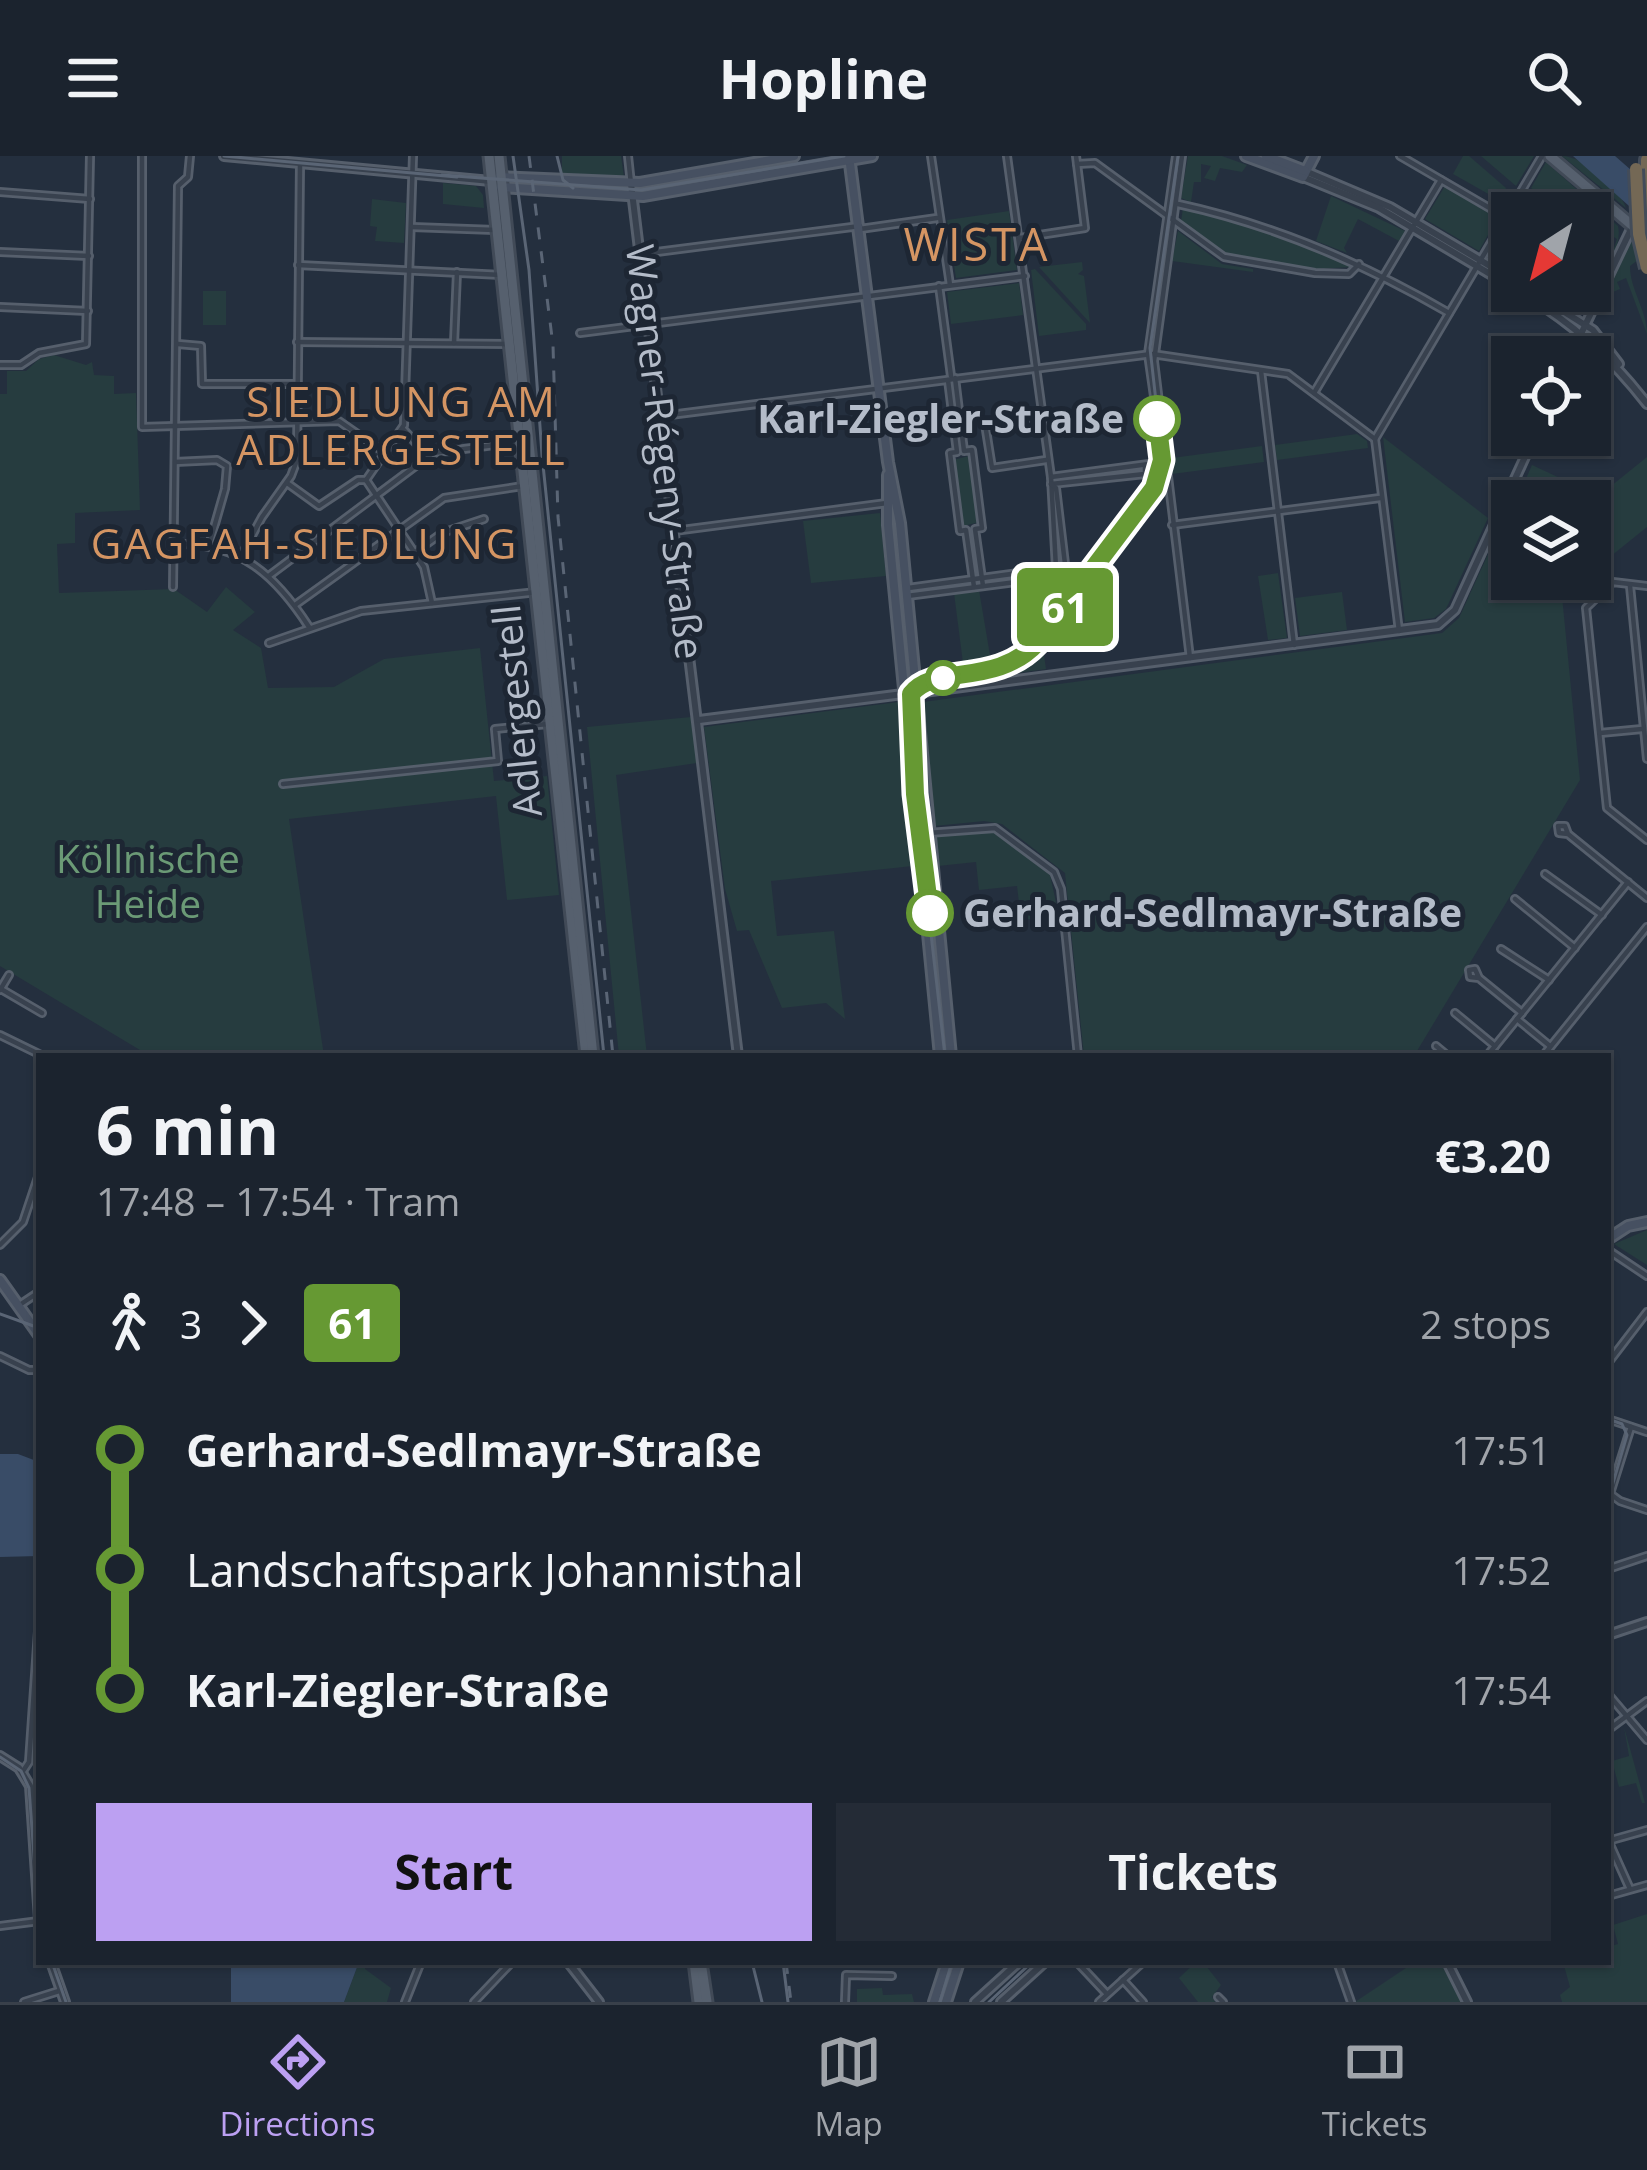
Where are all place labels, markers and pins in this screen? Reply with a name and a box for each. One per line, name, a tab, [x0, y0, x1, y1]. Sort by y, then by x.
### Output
place label: Karl-Ziegler-Straße	[757, 391, 1124, 444]
marker: Karl-Ziegler-Straße	[1135, 397, 1179, 441]
unlabelled marker	[927, 662, 959, 694]
place label: Gerhard-Sedlmayr-Straße	[963, 885, 1462, 938]
marker: Gerhard-Sedlmayr-Straße	[908, 891, 952, 935]

